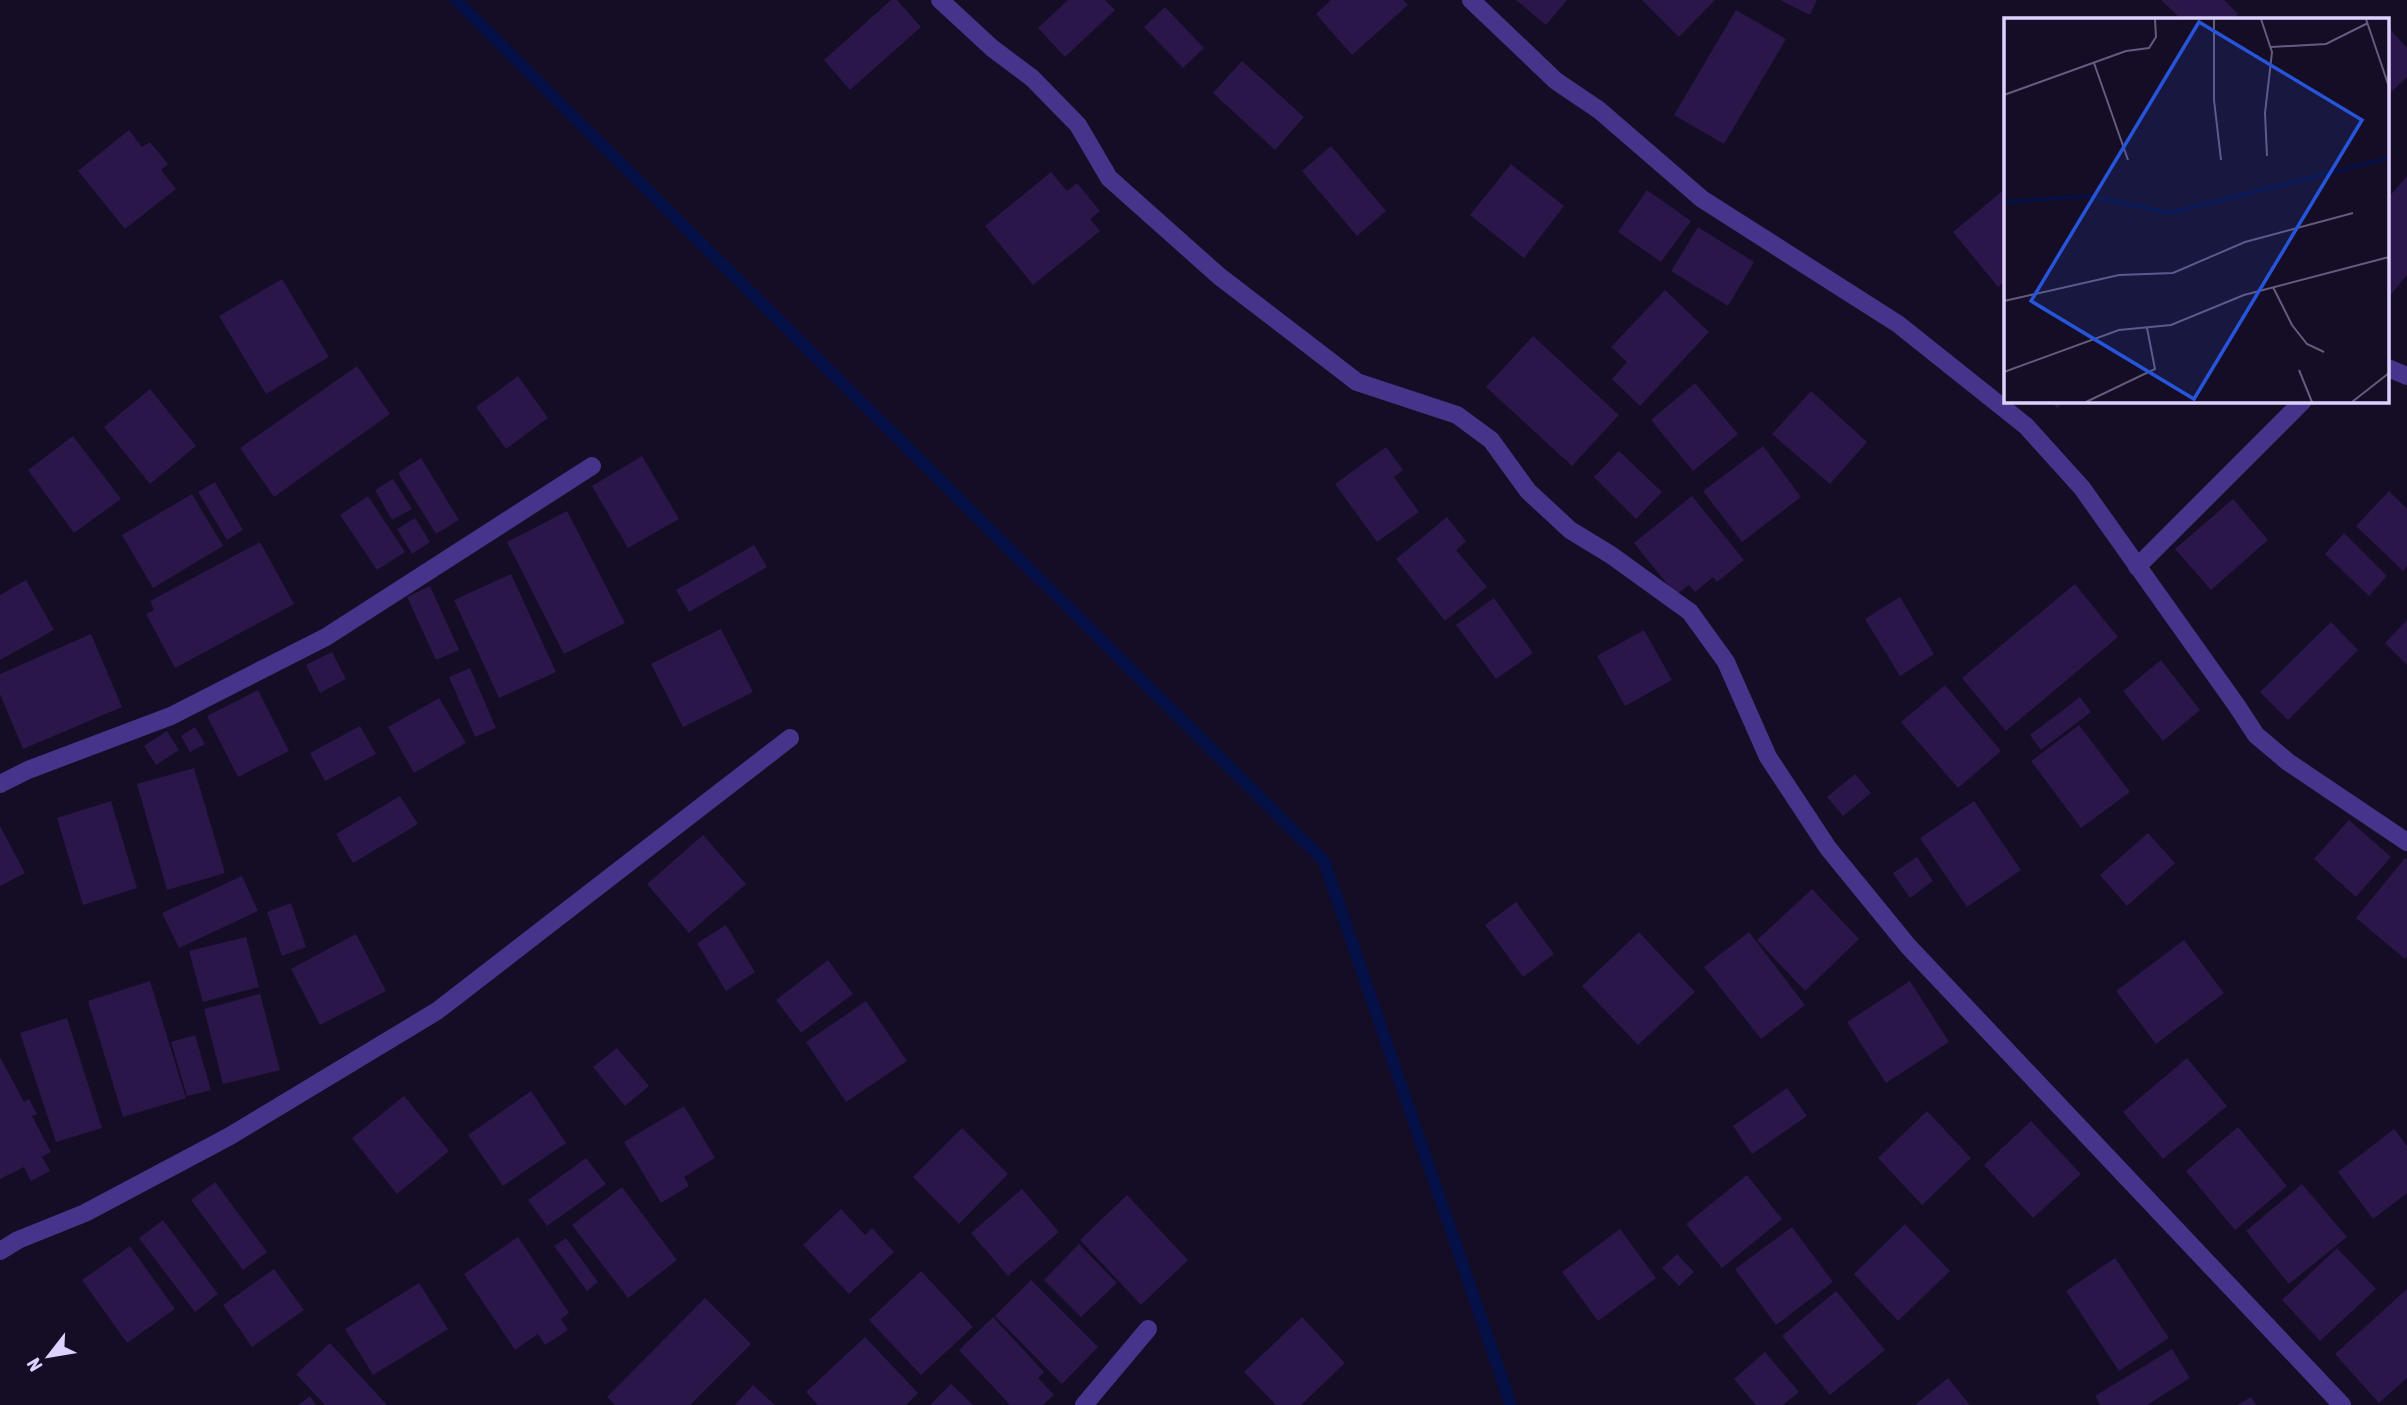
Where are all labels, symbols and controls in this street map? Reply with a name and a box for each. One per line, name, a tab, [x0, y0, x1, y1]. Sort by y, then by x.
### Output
inset map	[2004, 18, 2390, 402]
north arrow	[14, 1321, 84, 1391]
text: N	[22, 1354, 47, 1375]

